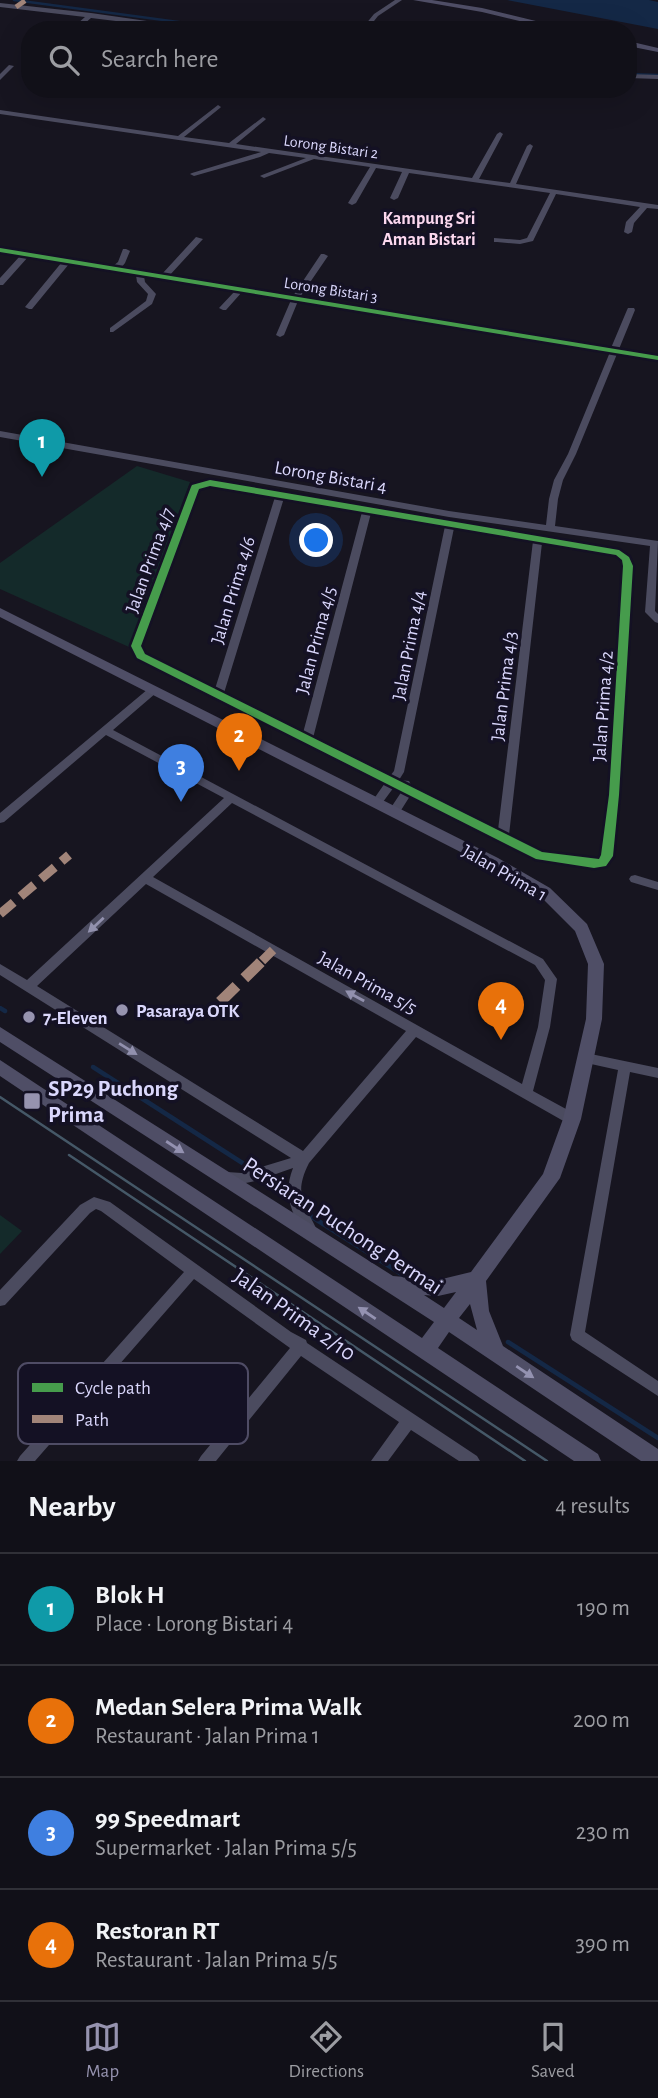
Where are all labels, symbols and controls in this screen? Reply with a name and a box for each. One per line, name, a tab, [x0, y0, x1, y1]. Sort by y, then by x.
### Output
search box	[21, 21, 637, 98]
icon: search	[45, 41, 83, 79]
text: Search here	[101, 46, 219, 72]
street label: Lorong Bistari 2	[283, 132, 379, 162]
district label: Kampung Sri Aman Bistari	[382, 210, 476, 249]
street label: Lorong Bistari 3	[283, 275, 379, 305]
pin: 1	[19, 419, 65, 477]
street label: Lorong Bistari 4	[273, 458, 388, 497]
street label: Jalan Prima 4/7	[123, 505, 178, 616]
your location	[299, 523, 333, 557]
street label: Jalan Prima 4/6	[208, 534, 259, 647]
street label: Jalan Prima 4/5	[293, 585, 340, 696]
street label: Jalan Prima 4/4	[389, 589, 429, 702]
street label: Jalan Prima 4/3	[488, 630, 521, 742]
street label: Jalan Prima 4/2	[590, 650, 617, 762]
pin: 2	[216, 713, 262, 771]
pin: 3	[158, 744, 204, 802]
street label: Jalan Prima 1	[459, 841, 550, 905]
one-way arrow	[88, 916, 105, 932]
street label: Jalan Prima 5/5	[315, 949, 420, 1018]
pin: 4	[478, 982, 524, 1040]
one-way arrow	[345, 990, 365, 1002]
marker: Pasaraya OTK	[114, 1002, 130, 1018]
place label: Pasaraya OTK	[136, 1002, 240, 1021]
marker: 7-Eleven	[21, 1009, 37, 1025]
place label: 7-Eleven	[43, 1009, 107, 1028]
one-way arrow	[118, 1043, 138, 1056]
place label: SP29 Puchong Prima	[48, 1078, 179, 1127]
marker: SP29 Puchong Prima	[22, 1091, 42, 1111]
one-way arrow	[166, 1140, 185, 1153]
street label: Persiaran Puchong Permai	[238, 1153, 446, 1299]
street label: Jalan Prima 2/10	[229, 1265, 360, 1366]
one-way arrow	[358, 1307, 377, 1320]
legend	[18, 1363, 248, 1444]
one-way arrow	[516, 1365, 535, 1378]
text: Cycle path	[75, 1379, 151, 1398]
text: Path	[75, 1411, 109, 1430]
text: Nearby	[28, 1492, 116, 1522]
text: 4 results	[555, 1495, 630, 1518]
text: Blok H	[95, 1582, 165, 1608]
text: 1	[47, 1597, 55, 1620]
text: 190 m	[577, 1597, 630, 1620]
text: Place · Lorong Bistari 4	[95, 1613, 293, 1636]
text: Medan Selera Prima Walk	[95, 1694, 362, 1720]
text: 2	[46, 1709, 56, 1732]
text: 200 m	[573, 1709, 630, 1732]
text: Restaurant · Jalan Prima 1	[95, 1725, 320, 1748]
text: 99 Speedmart	[95, 1806, 240, 1832]
text: 3	[46, 1821, 56, 1844]
text: 230 m	[576, 1821, 630, 1844]
text: Supermarket · Jalan Prima 5/5	[95, 1837, 357, 1860]
text: Restoran RT	[95, 1918, 220, 1944]
text: 4	[45, 1933, 57, 1956]
text: 390 m	[575, 1933, 630, 1956]
text: Restaurant · Jalan Prima 5/5	[95, 1949, 338, 1972]
tab: Map	[83, 2018, 121, 2083]
tab: Directions	[288, 2018, 364, 2083]
tab: Saved	[531, 2018, 575, 2083]

